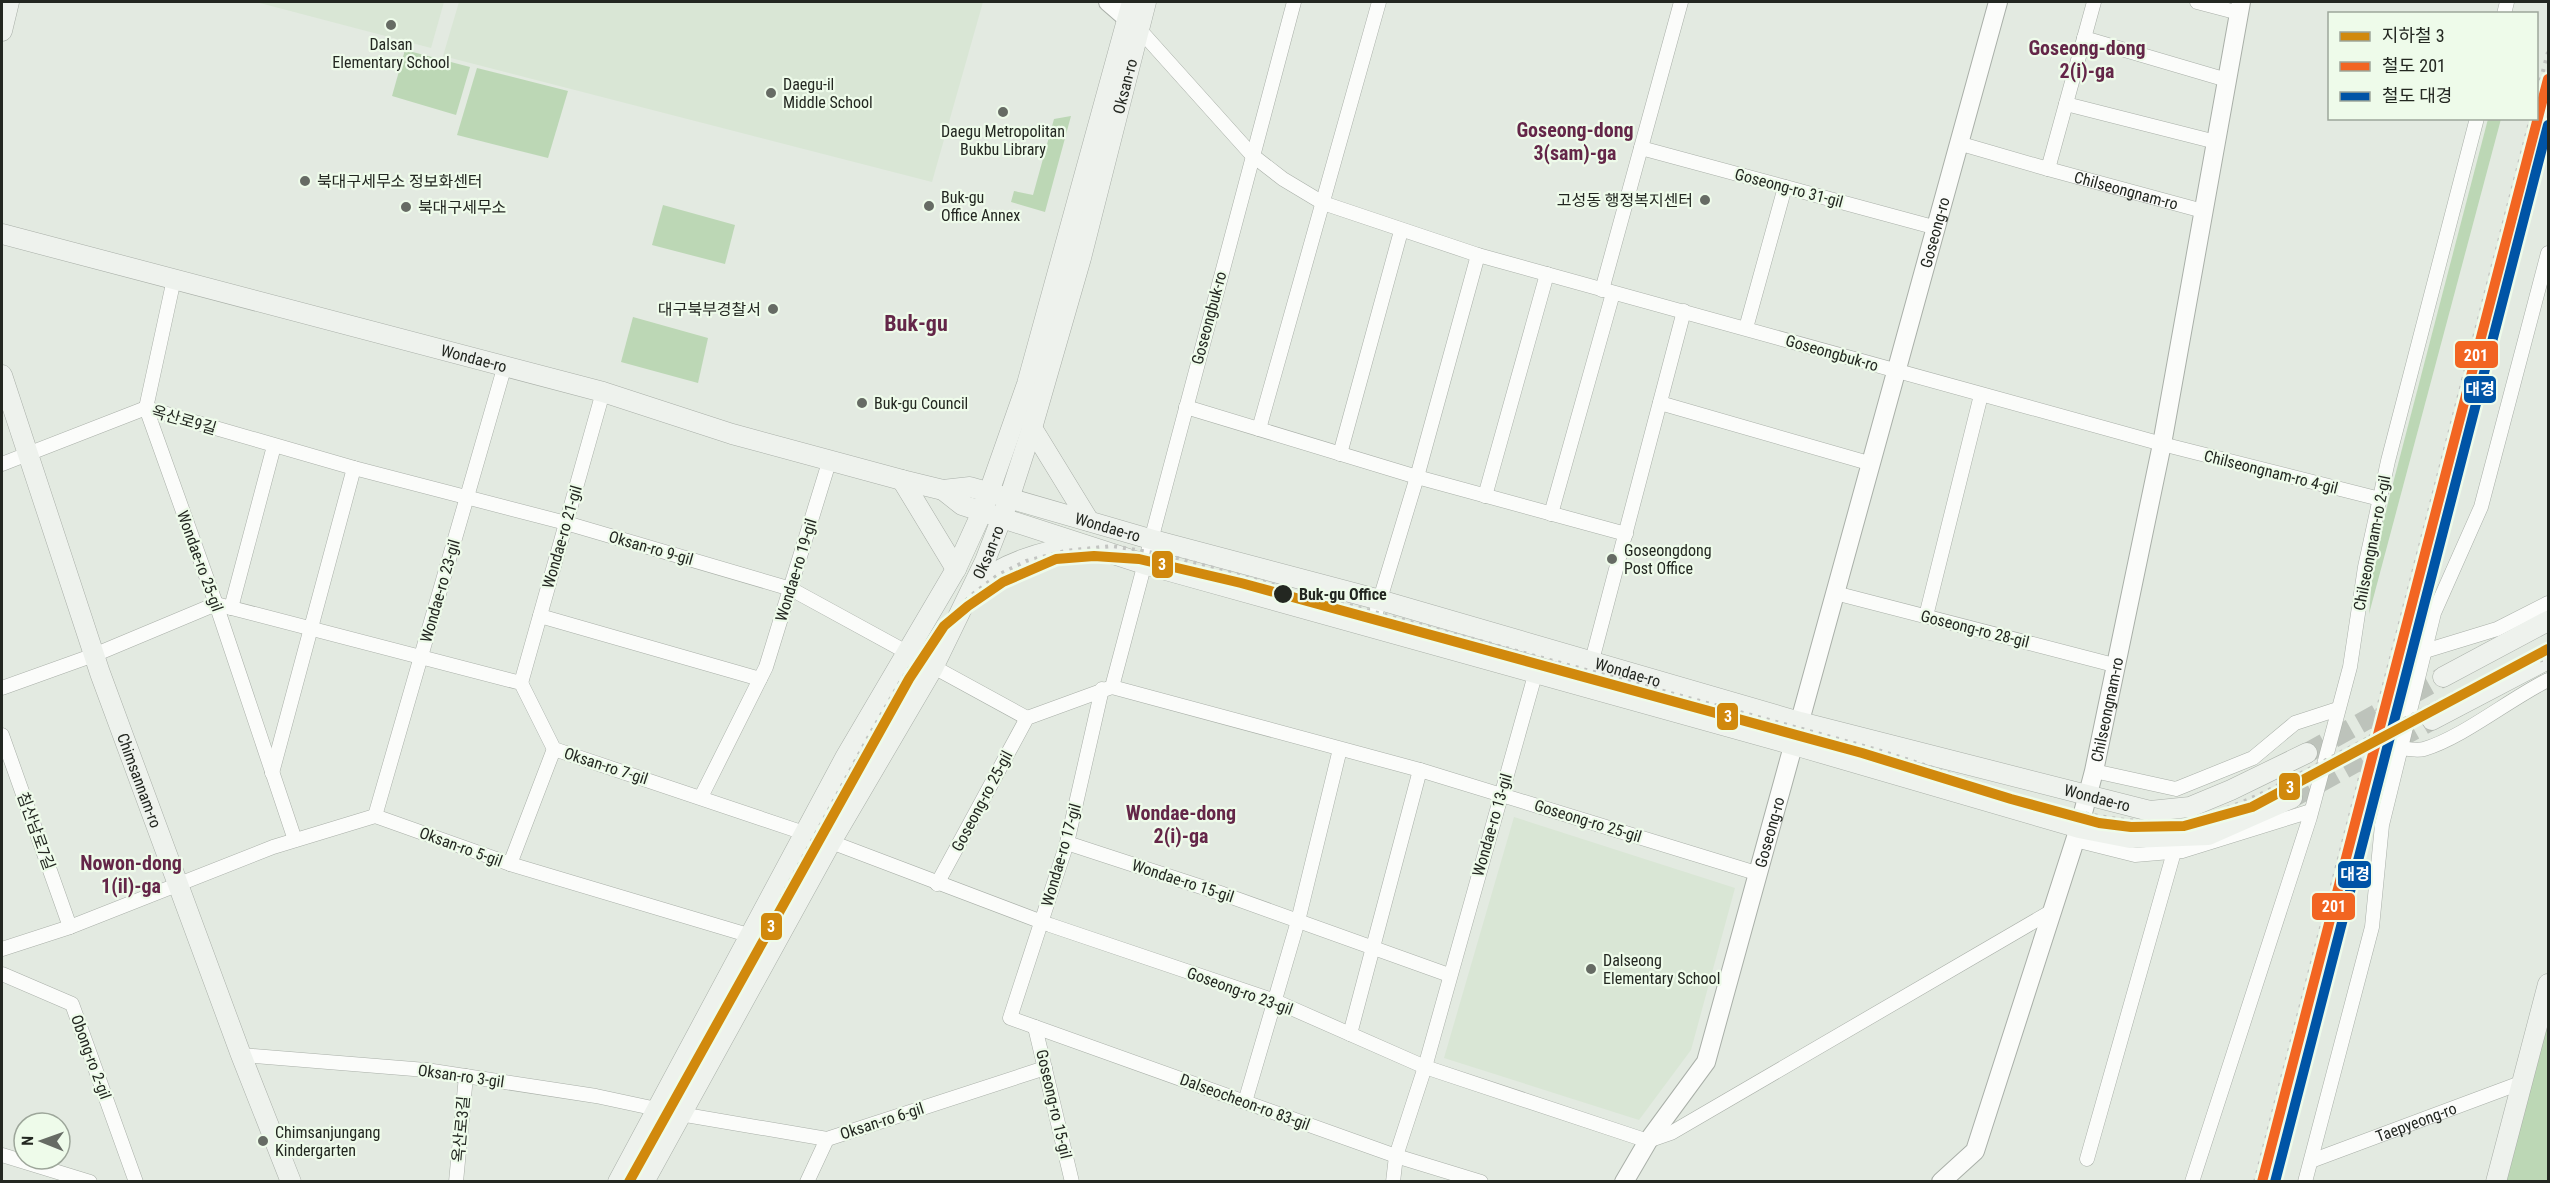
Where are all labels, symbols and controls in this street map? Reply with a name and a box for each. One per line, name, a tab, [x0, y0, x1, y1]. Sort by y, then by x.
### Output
legend	[2328, 12, 2538, 120]
marker: Dalsan Elementary School	[384, 18, 398, 32]
text: 지하철 3	[2382, 25, 2445, 46]
place label: Dalsan Elementary School	[332, 35, 450, 72]
district label: Goseong-dong 2(i)-ga	[2028, 36, 2146, 83]
text: 철도 201	[2382, 55, 2446, 76]
street label: Oksan-ro	[1108, 57, 1141, 116]
place label: Daegu-il Middle School	[783, 75, 873, 112]
text: 철도 대경	[2382, 85, 2452, 106]
marker: Daegu-il Middle School	[764, 86, 778, 100]
marker: Daegu Metropolitan Bukbu Library	[996, 105, 1010, 119]
district label: Goseong-dong 3(sam)-ga	[1516, 118, 1634, 165]
place label: Daegu Metropolitan Bukbu Library	[941, 122, 1065, 159]
street label: Goseong-ro 31-gil	[1733, 164, 1845, 212]
street label: Chilseongnam-ro	[2072, 167, 2180, 213]
place label: 북대구세무소 정보화센터	[317, 172, 483, 191]
marker: 북대구세무소 정보화센터	[298, 174, 312, 188]
place label: Buk-gu Office Annex	[941, 188, 1020, 225]
place label: 고성동 행정복지센터	[1557, 191, 1693, 210]
marker: 고성동 행정복지센터	[1698, 193, 1712, 207]
street label: Goseong-ro	[1916, 195, 1953, 270]
place label: 북대구세무소	[418, 198, 506, 217]
marker: Buk-gu Office Annex	[922, 199, 936, 213]
marker: 북대구세무소	[399, 200, 413, 214]
street label: Goseongbuk-ro	[1187, 269, 1231, 367]
place label: 대구북부경찰서	[658, 300, 761, 319]
marker: 대구북부경찰서	[766, 302, 780, 316]
district label: Buk-gu	[884, 311, 948, 336]
street label: Goseongbuk-ro	[1783, 331, 1881, 375]
street label: Wondae-ro	[439, 340, 509, 376]
line badge: 201	[2454, 340, 2499, 369]
text: 201	[2464, 346, 2488, 365]
line badge: 대경	[2463, 375, 2497, 404]
text: 대경	[2465, 380, 2495, 399]
place label: Buk-gu Council	[874, 394, 968, 413]
marker: Buk-gu Council	[855, 396, 869, 410]
street label: 옥산로9길	[149, 402, 219, 438]
street label: Chilseongnam-ro 4-gil	[2202, 446, 2340, 498]
street label: Chilseongnam-ro 2-gil	[2350, 474, 2394, 612]
street label: Wondae-ro 21-gil	[538, 483, 586, 591]
street label: Wondae-ro 25-gil	[173, 508, 227, 614]
street label: Wondae-ro	[1073, 508, 1143, 545]
street label: Wondae-ro 19-gil	[771, 516, 821, 624]
street label: Oksan-ro	[968, 523, 1007, 582]
street label: Oksan-ro 9-gil	[607, 527, 695, 569]
street label: Wondae-ro 23-gil	[416, 537, 464, 645]
place label: Goseongdong Post Office	[1624, 541, 1712, 578]
line badge: 3	[1151, 550, 1174, 579]
marker: Goseongdong Post Office	[1605, 552, 1619, 566]
text: 3	[1158, 555, 1166, 574]
marker: Buk-gu Office	[1272, 583, 1294, 605]
place label: Buk-gu Office	[1299, 585, 1387, 604]
street label: Goseong-ro 28-gil	[1919, 606, 2031, 652]
street label: Wondae-ro	[1593, 653, 1663, 691]
street label: Chilseongnam-ro	[2087, 655, 2127, 764]
line badge: 3	[1716, 702, 1739, 731]
text: 3	[1724, 707, 1732, 726]
street label: Chimsannam-ro	[113, 730, 166, 830]
street label: Oksan-ro 7-gil	[562, 744, 650, 788]
street label: Goseong-ro 25-gil	[947, 747, 1017, 855]
street label: Wondae-ro 13-gil	[1468, 771, 1516, 879]
line badge: 3	[2278, 772, 2301, 801]
text: 3	[2286, 778, 2294, 797]
street label: Wondae-ro	[2062, 780, 2132, 815]
street label: 침산남로7길	[13, 789, 59, 873]
street label: Goseong-ro	[1751, 795, 1788, 870]
street label: Goseong-ro 25-gil	[1532, 796, 1644, 846]
street label: Wondae-ro 17-gil	[1037, 801, 1085, 909]
district label: Wondae-dong 2(i)-ga	[1126, 801, 1236, 848]
street label: Oksan-ro 5-gil	[417, 823, 505, 871]
district label: Nowon-dong 1(il)-ga	[80, 851, 182, 898]
street label: Wondae-ro 15-gil	[1130, 856, 1236, 906]
line badge: 대경	[2337, 860, 2372, 889]
text: 대경	[2340, 865, 2370, 884]
line badge: 201	[2311, 892, 2356, 921]
text: 201	[2322, 897, 2346, 916]
line badge: 3	[760, 912, 783, 941]
text: 3	[767, 917, 775, 936]
place label: Dalseong Elementary School	[1603, 951, 1720, 988]
marker: Dalseong Elementary School	[1584, 962, 1598, 976]
street label: Goseong-ro 23-gil	[1184, 963, 1296, 1019]
street label: Obong-ro 2-gil	[67, 1012, 115, 1102]
street label: Goseong-ro 15-gil	[1032, 1048, 1076, 1160]
street label: Oksan-ro 3-gil	[417, 1061, 505, 1091]
street label: Dalseocheon-ro 83-gil	[1177, 1070, 1313, 1134]
street label: 옥산로3길	[449, 1095, 473, 1163]
street label: Taepyeong-ro	[2373, 1098, 2459, 1146]
street label: Oksan-ro 6-gil	[838, 1099, 926, 1143]
north arrow	[12, 1111, 72, 1171]
place label: Chimsanjungang Kindergarten	[275, 1123, 381, 1160]
marker: Chimsanjungang Kindergarten	[256, 1134, 270, 1148]
text: N	[18, 1136, 37, 1146]

